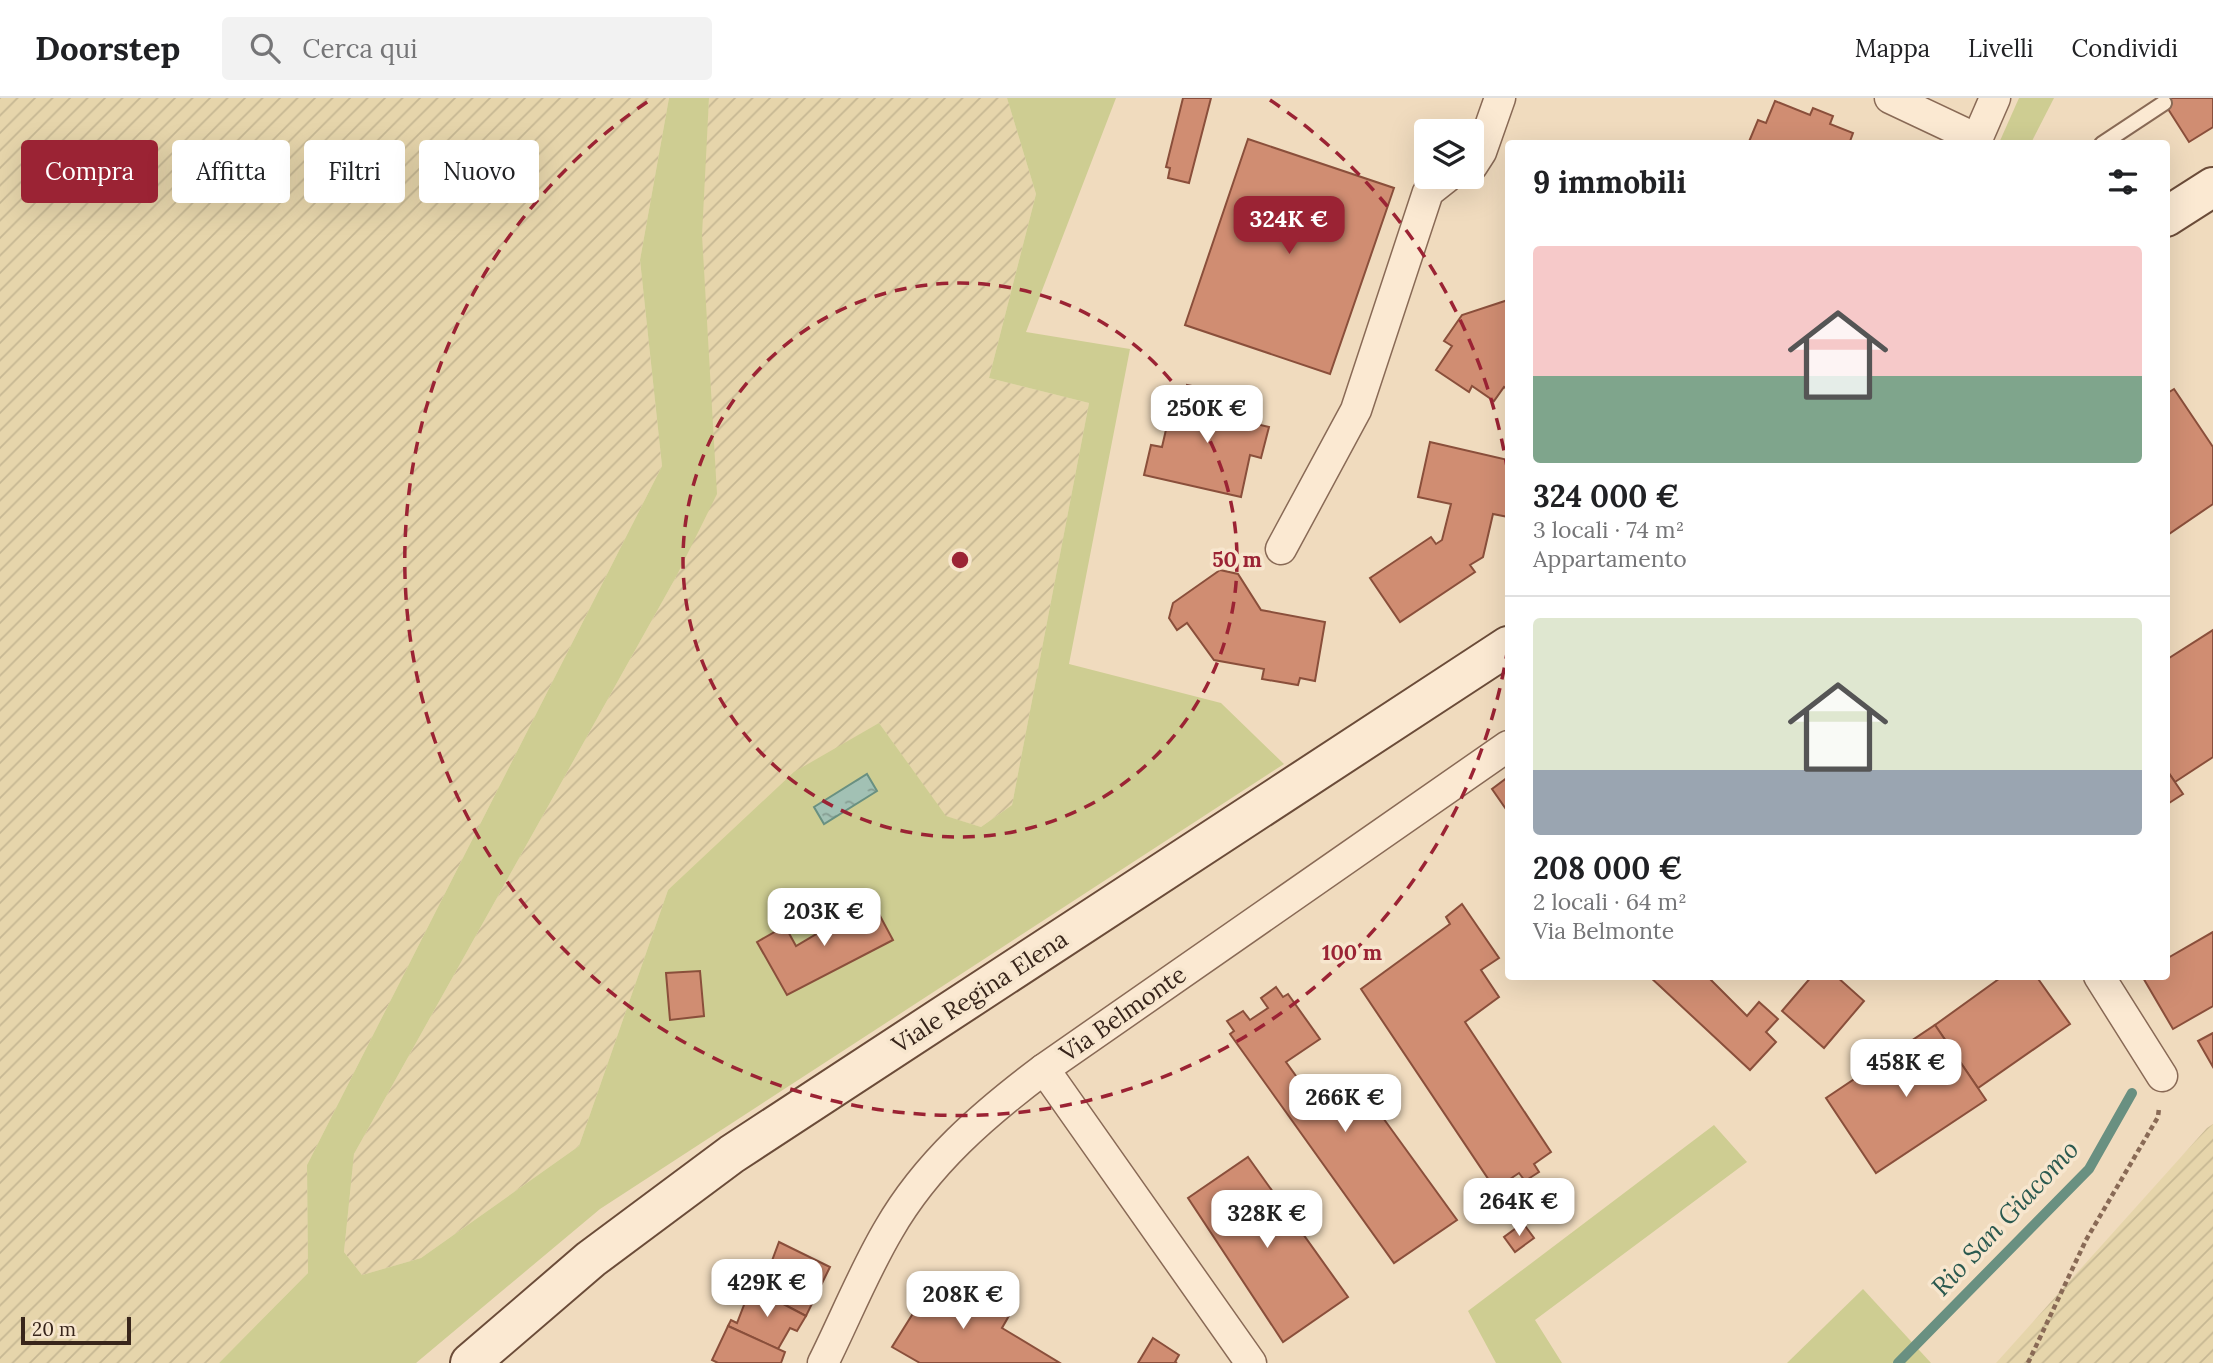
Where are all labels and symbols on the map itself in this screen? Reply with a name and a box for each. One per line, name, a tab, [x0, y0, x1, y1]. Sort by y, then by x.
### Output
pin: 324K €	[1232, 197, 1346, 256]
pin: 250K €	[1150, 386, 1264, 445]
text: 50 m	[1212, 546, 1262, 573]
centre of rings	[948, 548, 972, 572]
pin: 203K €	[767, 888, 881, 948]
street label: Viale Regina Elena	[885, 923, 1073, 1061]
text: 100 m	[1322, 939, 1382, 966]
street label: Via Belmonte	[1053, 959, 1192, 1069]
pin: 458K €	[1849, 1040, 1963, 1099]
pin: 266K €	[1288, 1074, 1402, 1134]
water label: Rio San Giacomo	[1924, 1133, 2085, 1303]
pin: 264K €	[1462, 1178, 1576, 1238]
pin: 328K €	[1210, 1190, 1324, 1250]
pin: 429K €	[710, 1260, 824, 1319]
pin: 208K €	[906, 1272, 1020, 1331]
scale bar	[21, 1314, 131, 1346]

